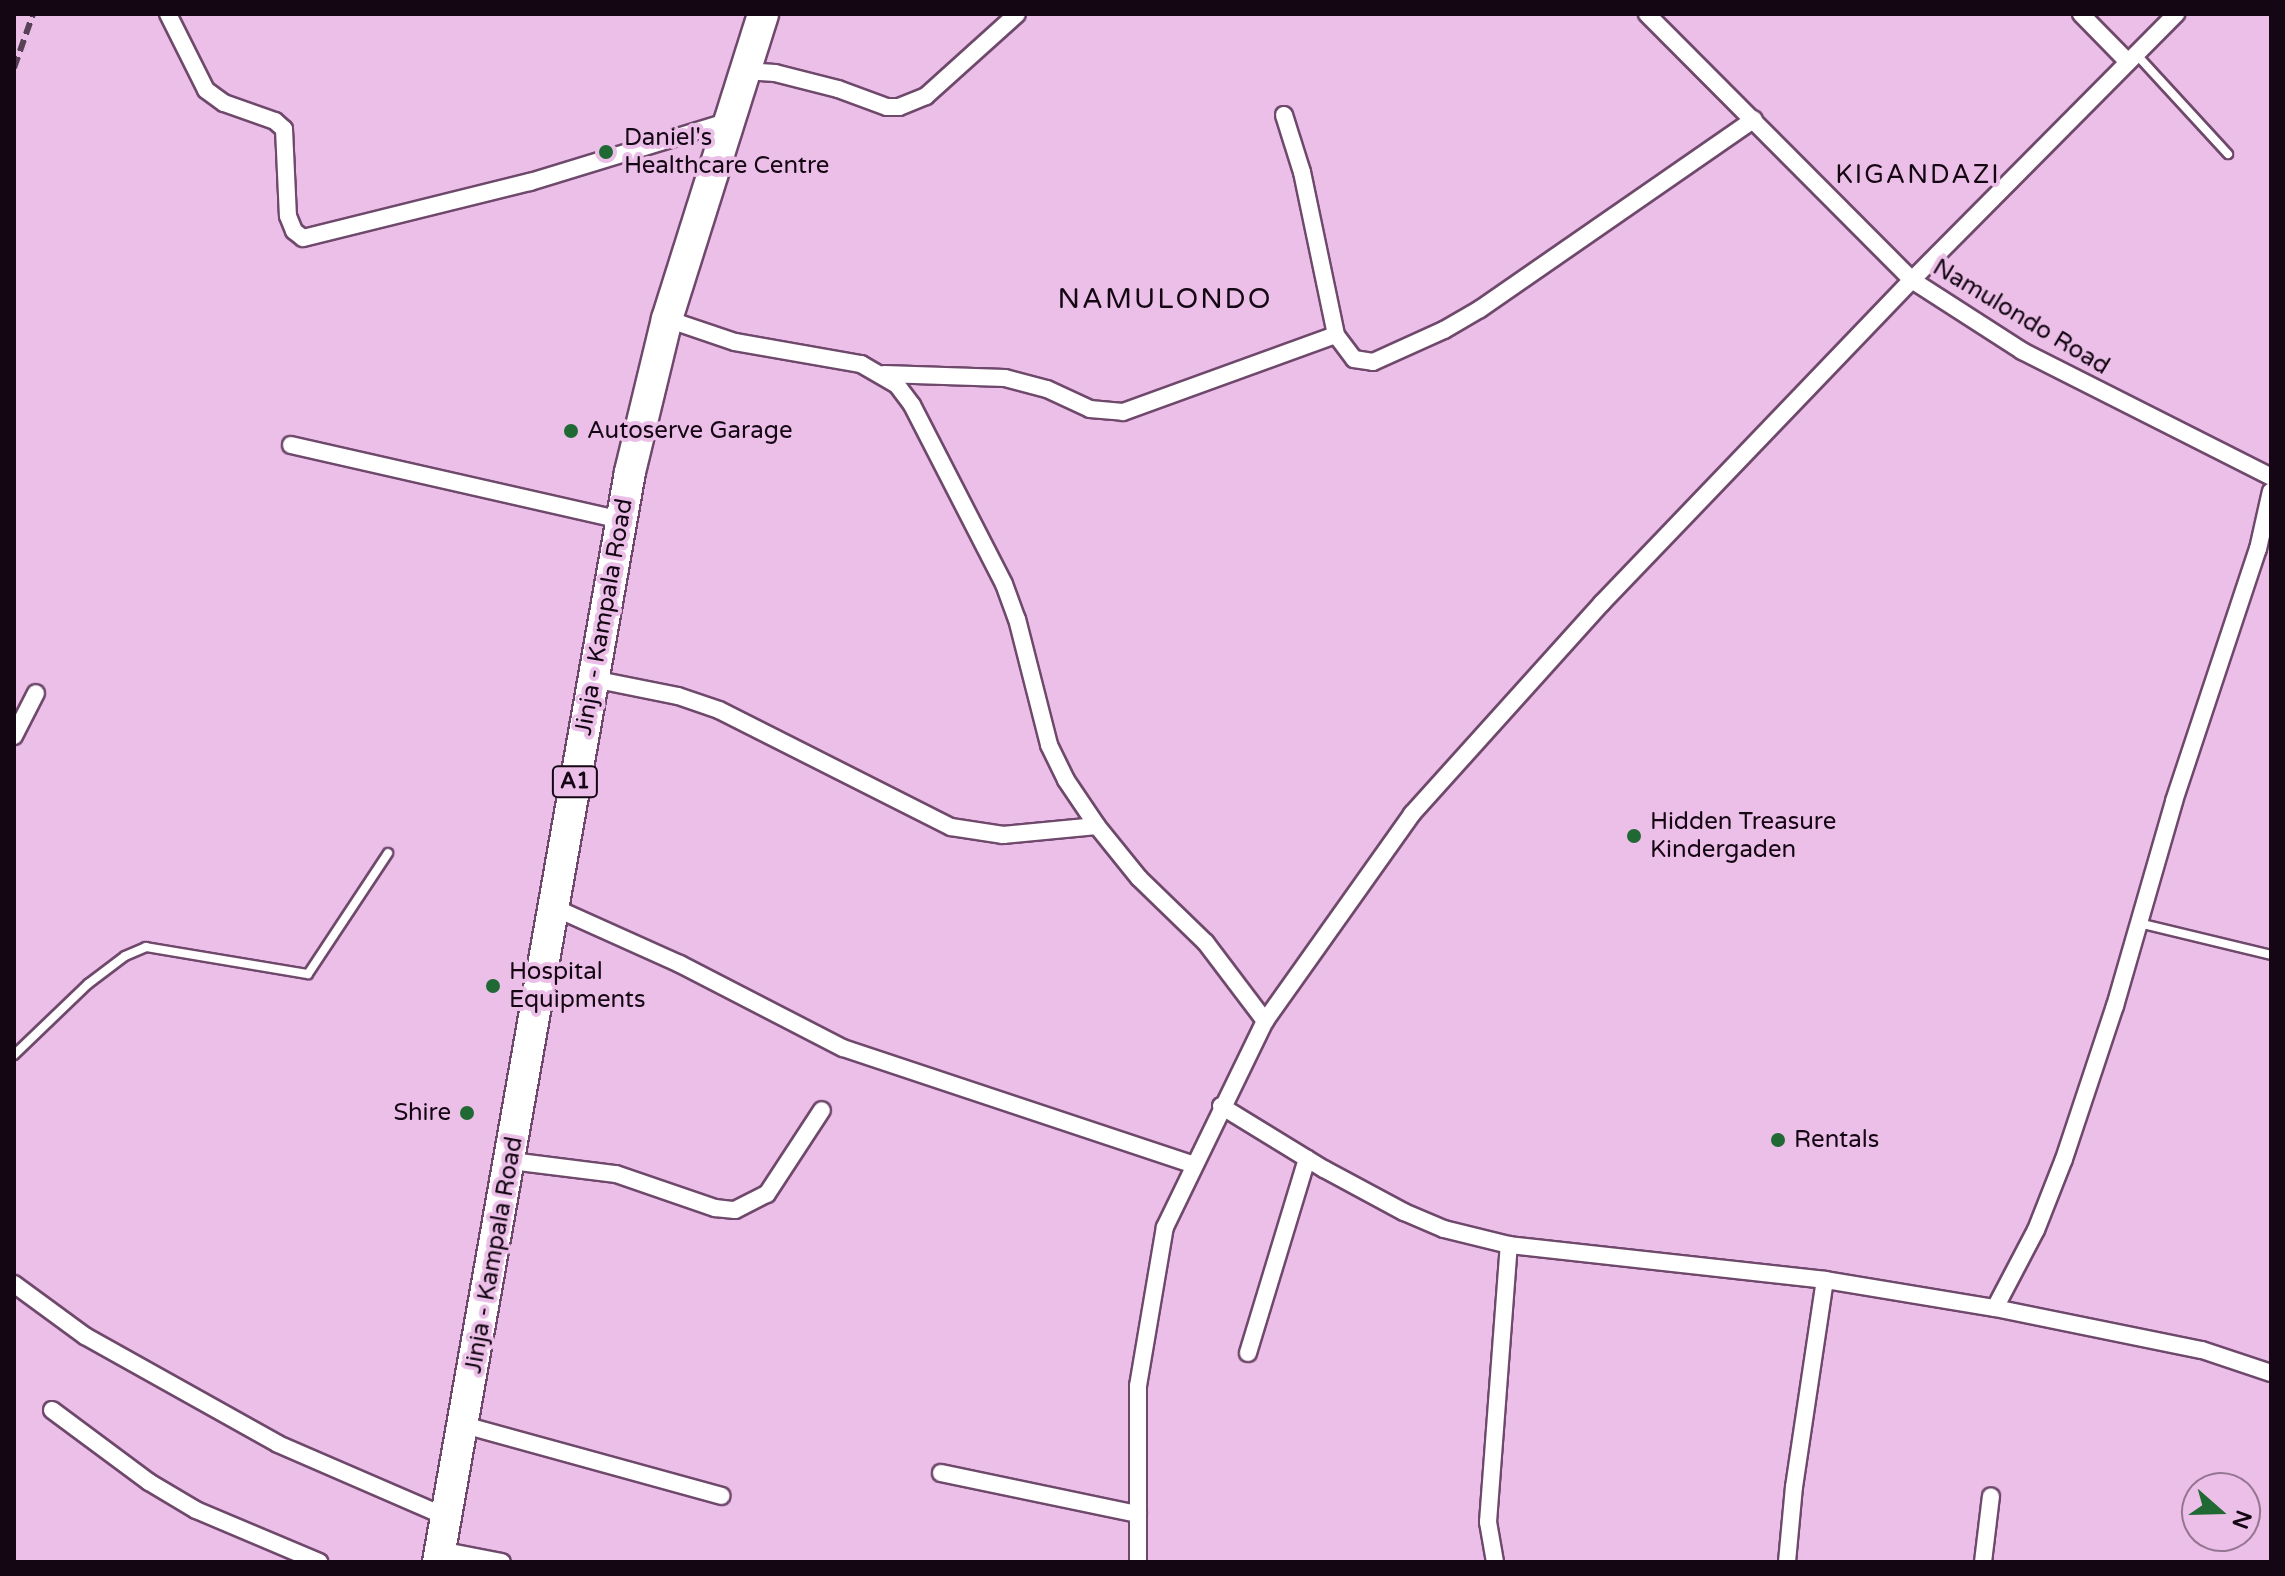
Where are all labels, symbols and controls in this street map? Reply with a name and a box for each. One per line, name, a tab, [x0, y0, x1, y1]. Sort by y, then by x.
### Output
place label: Daniel's Healthcare Centre	[624, 124, 829, 180]
marker: Daniel's Healthcare Centre	[595, 141, 617, 163]
district label: KIGANDAZI	[1835, 159, 2001, 191]
street label: Namulondo Road	[1928, 253, 2114, 381]
district label: NAMULONDO	[1058, 282, 1272, 316]
place label: Autoserve Garage	[587, 417, 793, 445]
marker: Autoserve Garage	[562, 422, 580, 440]
street label: Jinja - Kampala Road	[569, 496, 639, 738]
road number: A1	[551, 764, 599, 800]
place label: Hidden Treasure Kindergaden	[1650, 808, 1836, 864]
marker: Hidden Treasure Kindergaden	[1625, 827, 1643, 845]
place label: Hospital Equipments	[509, 958, 645, 1014]
marker: Hospital Equipments	[484, 977, 502, 995]
place label: Shire	[393, 1099, 451, 1127]
marker: Shire	[458, 1104, 476, 1122]
place label: Rentals	[1794, 1126, 1879, 1154]
marker: Rentals	[1769, 1131, 1787, 1149]
street label: Jinja - Kampala Road	[459, 1134, 529, 1376]
north arrow	[2181, 1472, 2261, 1552]
text: N	[2226, 1507, 2257, 1532]

